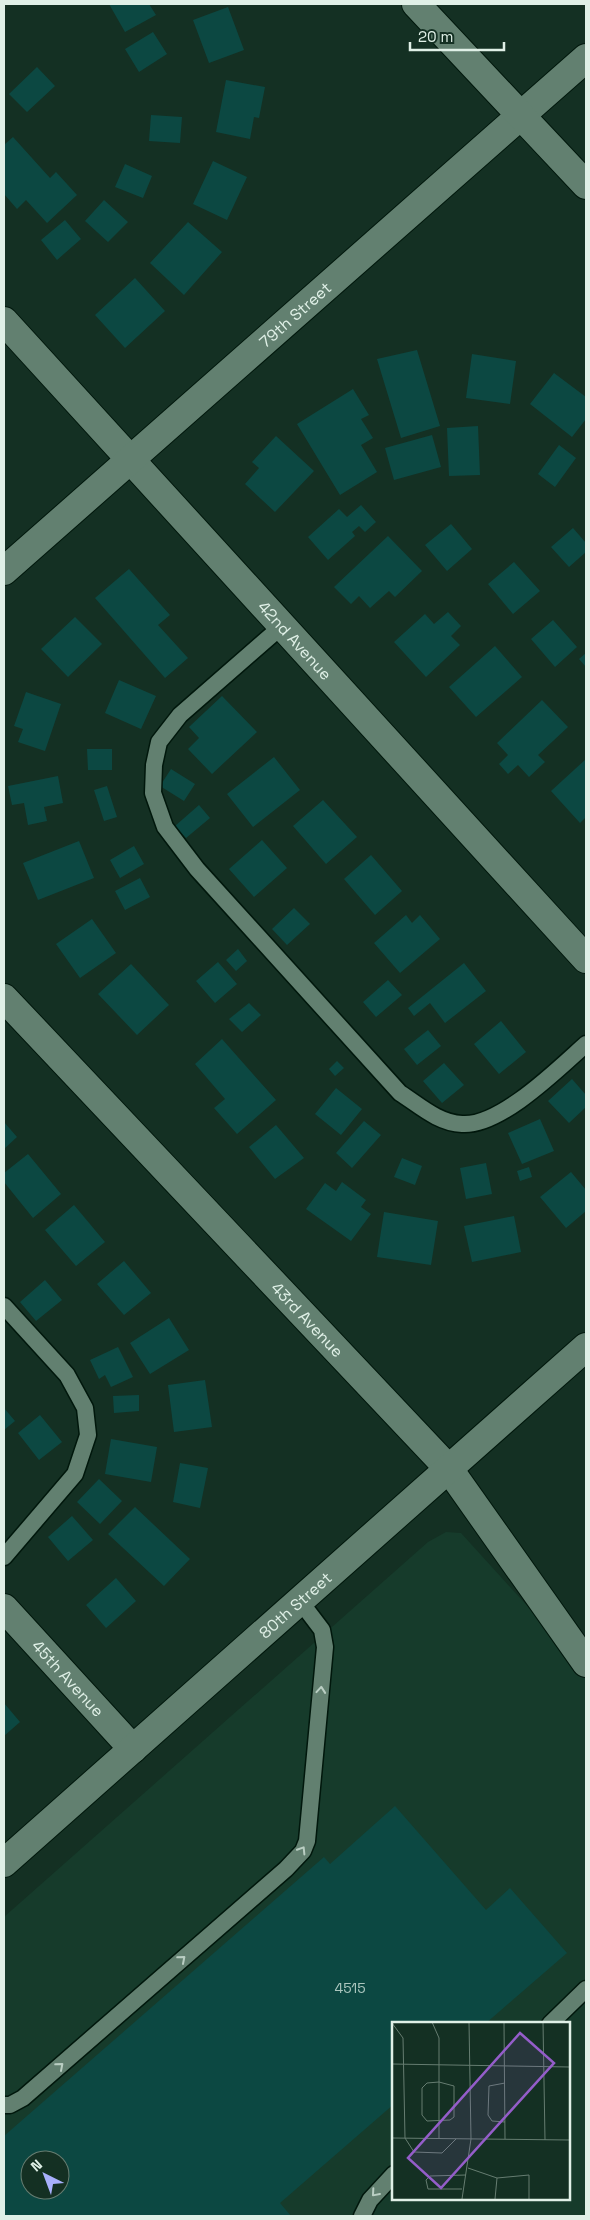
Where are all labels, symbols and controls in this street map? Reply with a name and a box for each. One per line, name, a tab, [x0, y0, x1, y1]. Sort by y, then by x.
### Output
scale bar	[410, 20, 504, 52]
text: 20 m	[418, 27, 453, 46]
street label: 79th Street	[255, 277, 335, 352]
street label: 42nd Avenue	[254, 596, 337, 684]
street label: 43rd Avenue	[267, 1277, 348, 1361]
street label: 80th Street	[254, 1567, 336, 1643]
street label: 45th Avenue	[28, 1635, 109, 1721]
one-way arrow	[316, 1685, 327, 1693]
one-way arrow	[296, 1846, 305, 1856]
one-way arrow	[177, 1956, 186, 1965]
house number: 4515	[334, 1979, 366, 1997]
inset map	[392, 2022, 570, 2200]
one-way arrow	[54, 2063, 63, 2072]
north arrow	[20, 2150, 70, 2200]
text: N	[27, 2156, 46, 2175]
one-way arrow	[372, 2188, 381, 2197]

